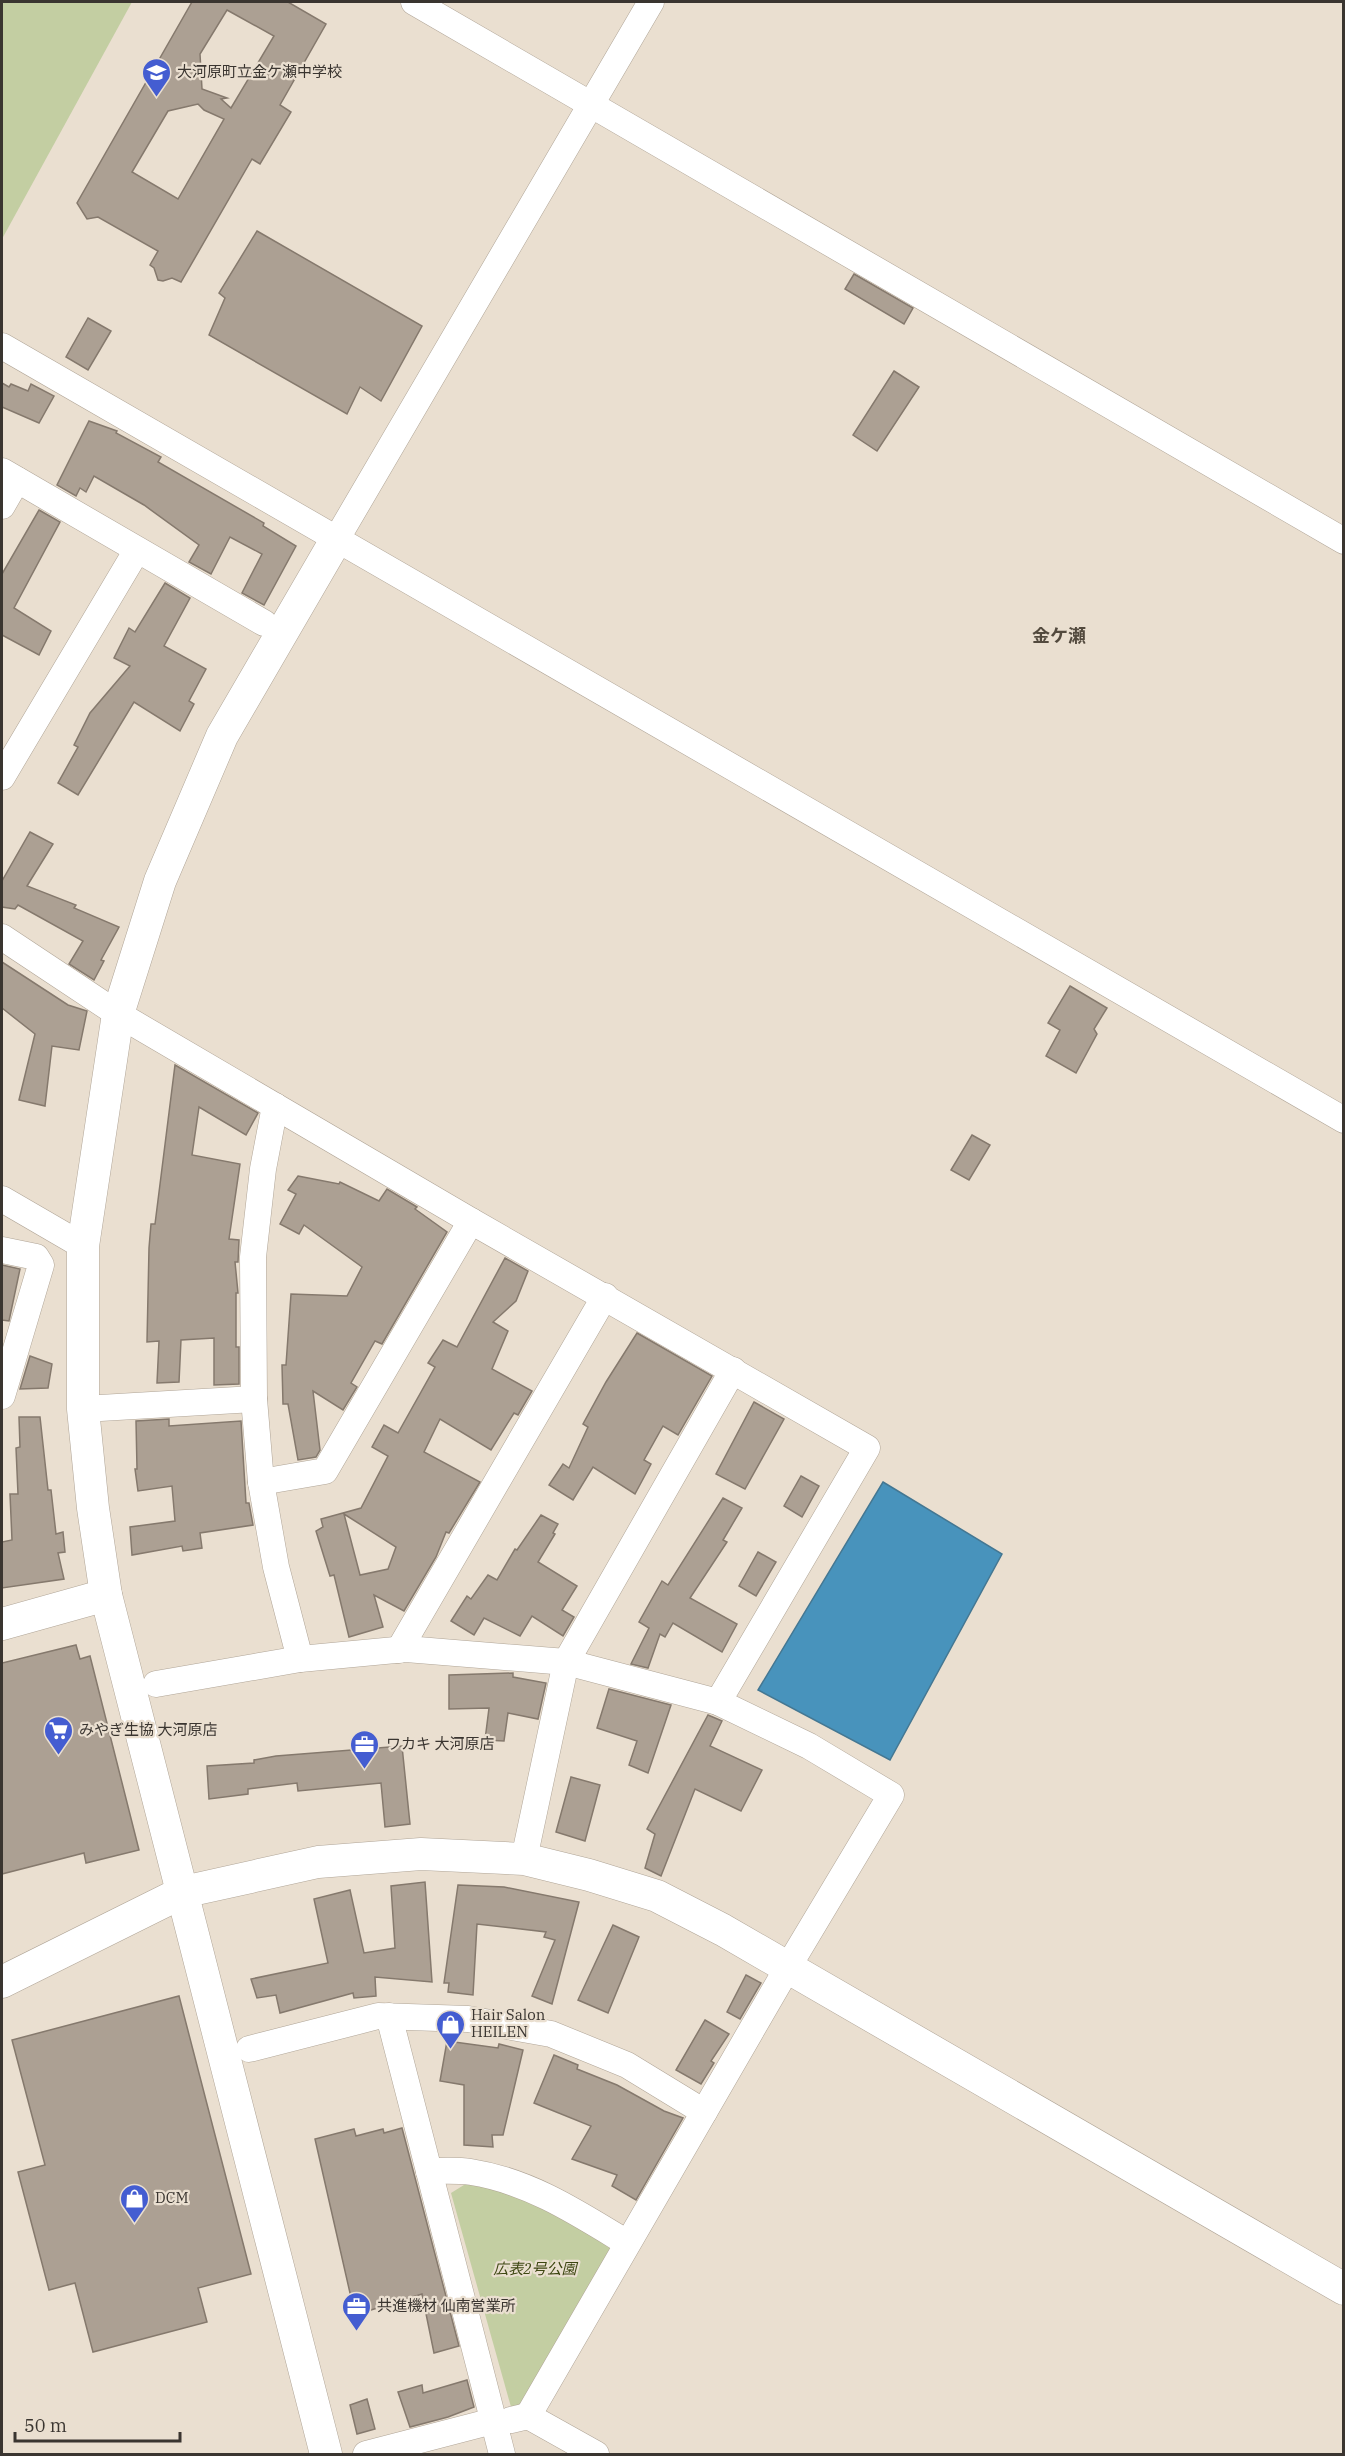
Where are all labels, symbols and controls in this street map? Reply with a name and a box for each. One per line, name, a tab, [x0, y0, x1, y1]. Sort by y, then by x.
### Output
school or university icon: 大河原町立金ケ瀬中学校	[140, 56, 172, 98]
place label: 大河原町立金ケ瀬中学校	[177, 62, 342, 81]
district label: 金ケ瀬	[1032, 624, 1086, 647]
supermarket icon: みやぎ生協 大河原店	[42, 1714, 74, 1756]
place label: みやぎ生協 大河原店	[79, 1720, 217, 1739]
office icon: ワカキ 大河原店	[349, 1728, 381, 1770]
place label: ワカキ 大河原店	[386, 1734, 494, 1753]
place label: Hair Salon HEILEN	[471, 2005, 546, 2041]
shop icon: Hair Salon HEILEN	[434, 2008, 466, 2050]
shop icon: DCM	[118, 2182, 150, 2224]
place label: DCM	[155, 2188, 189, 2207]
park label: 広表2号公園	[493, 2259, 579, 2278]
office icon: 共進機材 仙南営業所	[340, 2290, 372, 2332]
place label: 共進機材 仙南営業所	[377, 2296, 515, 2315]
scale bar	[15, 2405, 180, 2443]
text: 50 m	[24, 2414, 67, 2437]

